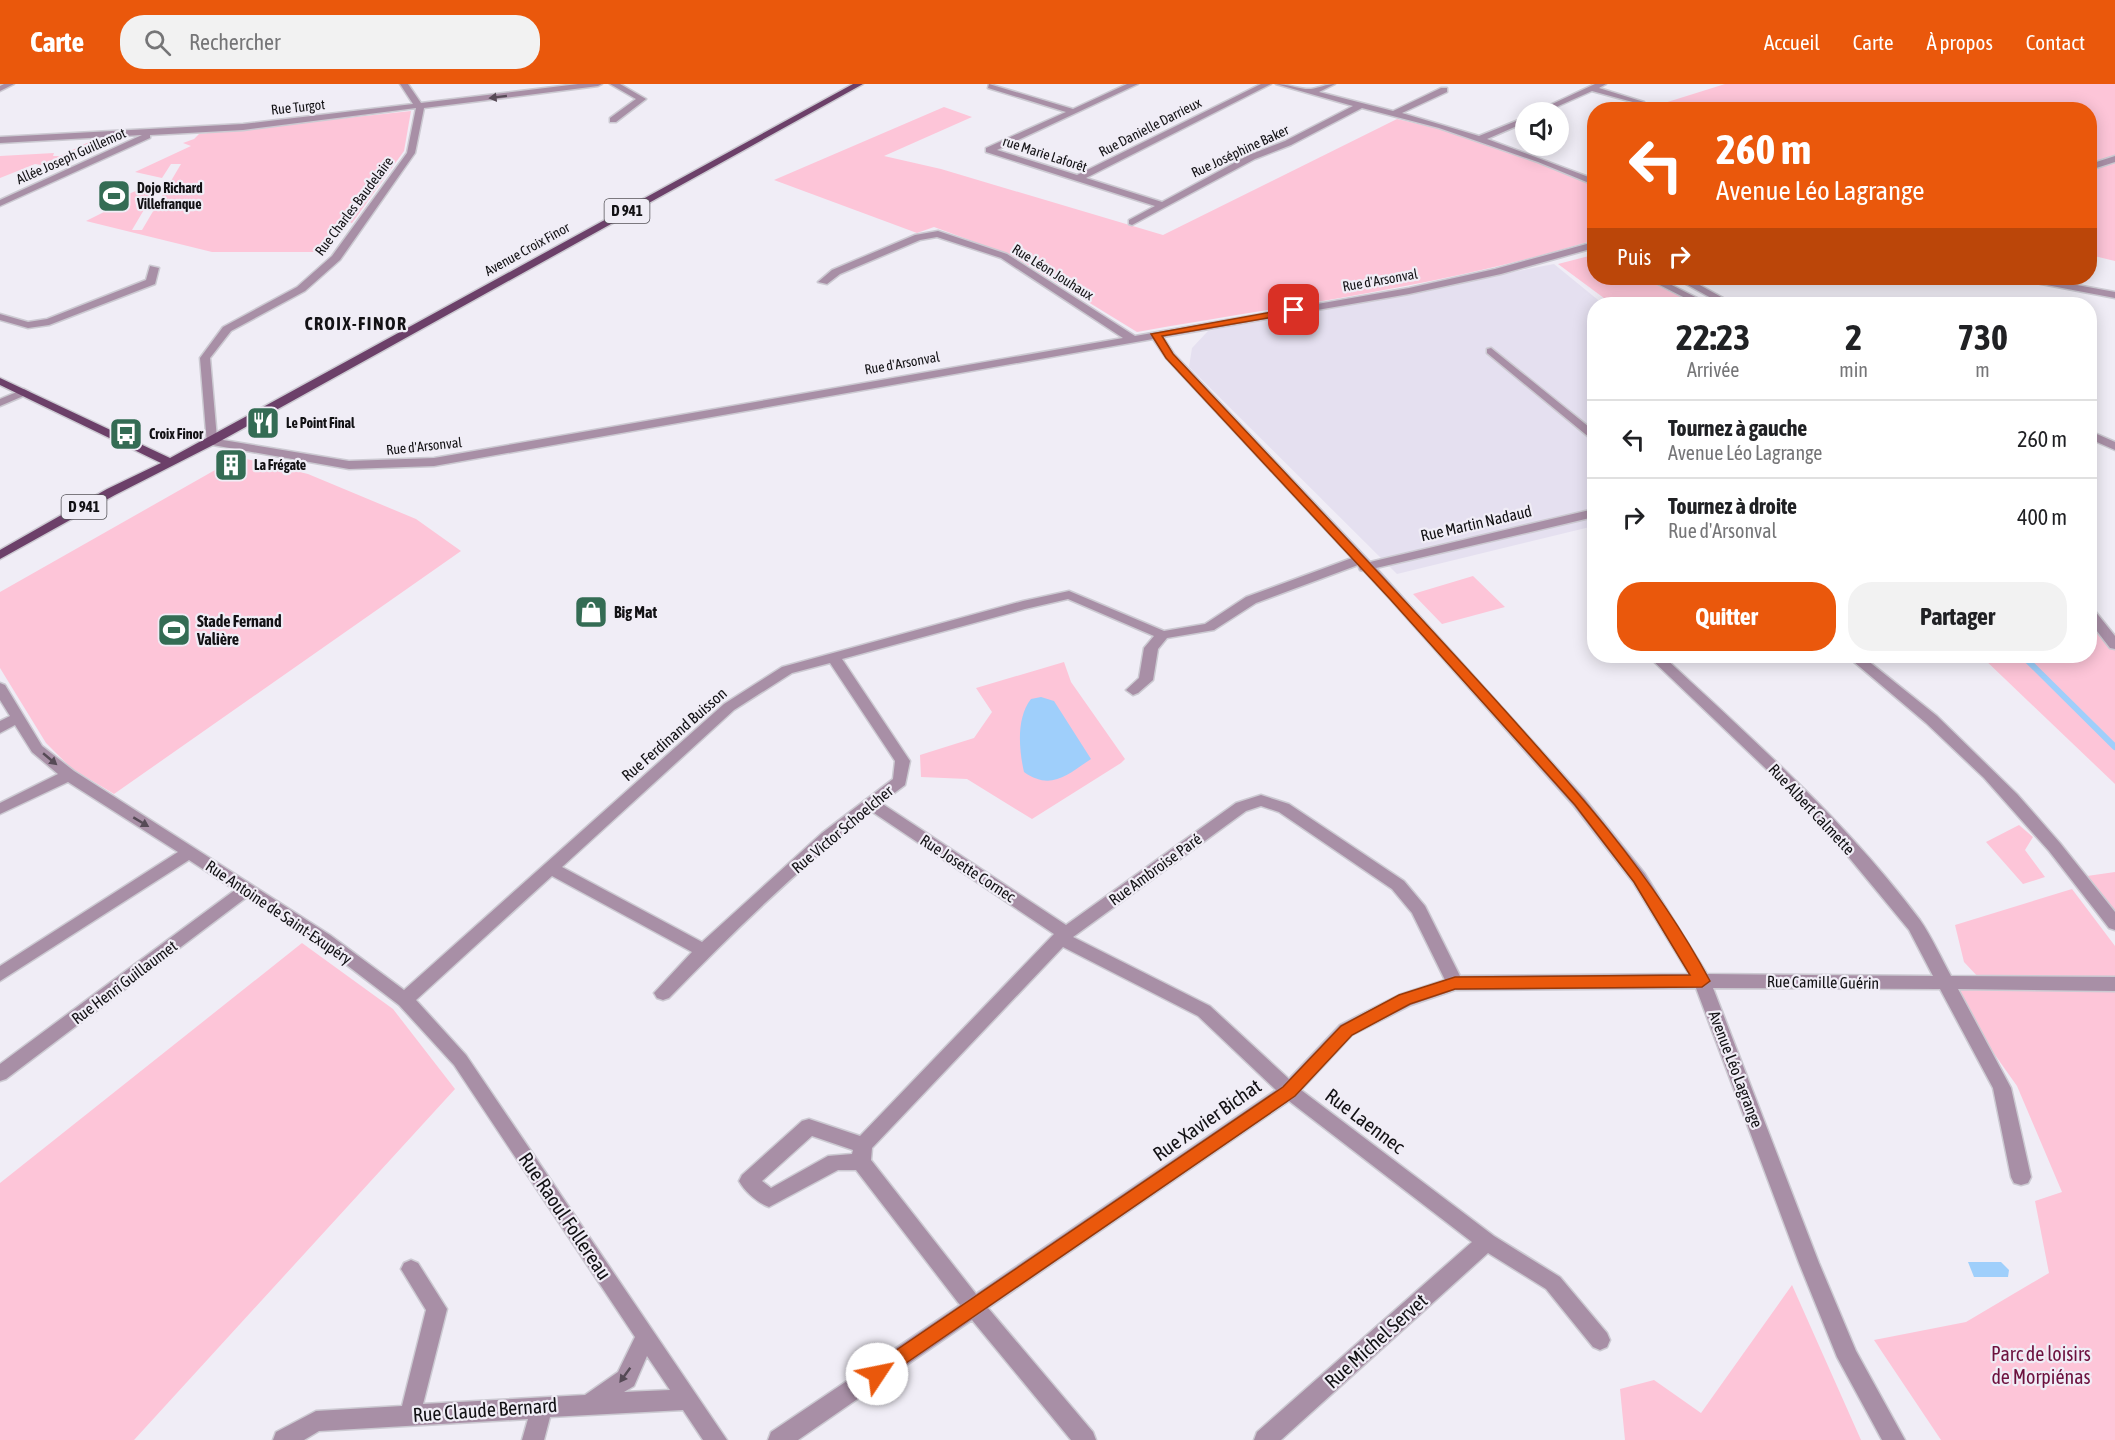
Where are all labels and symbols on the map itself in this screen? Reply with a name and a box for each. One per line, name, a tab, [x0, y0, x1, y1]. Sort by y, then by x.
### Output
one-way arrow	[489, 92, 508, 101]
street label: Rue Danielle Darrieux	[1096, 94, 1204, 160]
street label: Rue Turgot	[270, 96, 326, 118]
street label: Rue Joséphine Baker	[1189, 121, 1292, 181]
street label: Allée Joseph Guillemot	[14, 125, 128, 187]
street label: rue Marie Laforêt	[1001, 133, 1089, 175]
street label: Rue Charles Baudelaire	[312, 154, 396, 258]
sports icon: Dojo Richard Villefranque	[96, 178, 132, 214]
place label: Dojo Richard Villefranque	[136, 180, 203, 212]
road number: D 941	[604, 199, 650, 223]
street label: Avenue Croix Finor	[482, 219, 573, 279]
street label: Rue Léon Jouhaux	[1010, 241, 1097, 303]
street label: Rue d'Arsonval	[1341, 265, 1419, 294]
pin	[1268, 284, 1319, 335]
district label: CROIX-FINOR	[304, 313, 408, 334]
street label: Rue d'Arsonval	[863, 348, 941, 377]
restaurant icon: Le Point Final	[245, 405, 281, 441]
place label: Le Point Final	[286, 415, 355, 431]
bus stop icon: Croix Finor	[108, 416, 144, 452]
place label: Croix Finor	[149, 426, 204, 442]
street label: Rue d'Arsonval	[385, 434, 463, 458]
building icon: La Frégate	[213, 447, 249, 483]
place label: La Frégate	[254, 457, 306, 473]
road number: D 941	[62, 495, 106, 519]
street label: Rue Martin Nadaud	[1419, 501, 1533, 545]
shop icon: Big Mat	[573, 594, 609, 630]
place label: Big Mat	[614, 603, 657, 621]
sports icon: Stade Fernand Valière	[156, 612, 192, 648]
place label: Stade Fernand Valière	[196, 612, 282, 648]
street label: Rue Ferdinand Buisson	[618, 684, 730, 784]
one-way arrow	[42, 752, 57, 765]
street label: Rue Albert Calmette	[1765, 760, 1859, 858]
street label: Rue Victor Schoelcher	[788, 781, 896, 877]
one-way arrow	[133, 817, 150, 827]
street label: Rue Ambroise Paré	[1105, 829, 1205, 909]
street label: Rue Josette Cornec	[917, 831, 1019, 905]
street label: Rue Antoine de Saint-Exupéry	[202, 856, 356, 969]
street label: Rue Henri Guillaumet	[68, 936, 180, 1027]
street label: Rue Camille Guérin	[1767, 972, 1879, 992]
street label: Avenue Léo Lagrange	[1705, 1008, 1767, 1130]
street label: Rue Xavier Bichat	[1148, 1074, 1265, 1165]
street label: Rue Laennec	[1321, 1083, 1410, 1158]
street label: Rue Raoul Follereau	[514, 1148, 616, 1284]
street label: Rue Michel Servet	[1320, 1288, 1432, 1393]
position arrow	[845, 1342, 909, 1406]
park label: Parc de loisirs de Morpiénas	[1991, 1342, 2091, 1388]
one-way arrow	[619, 1367, 631, 1383]
street label: Rue Claude Bernard	[412, 1393, 558, 1426]

